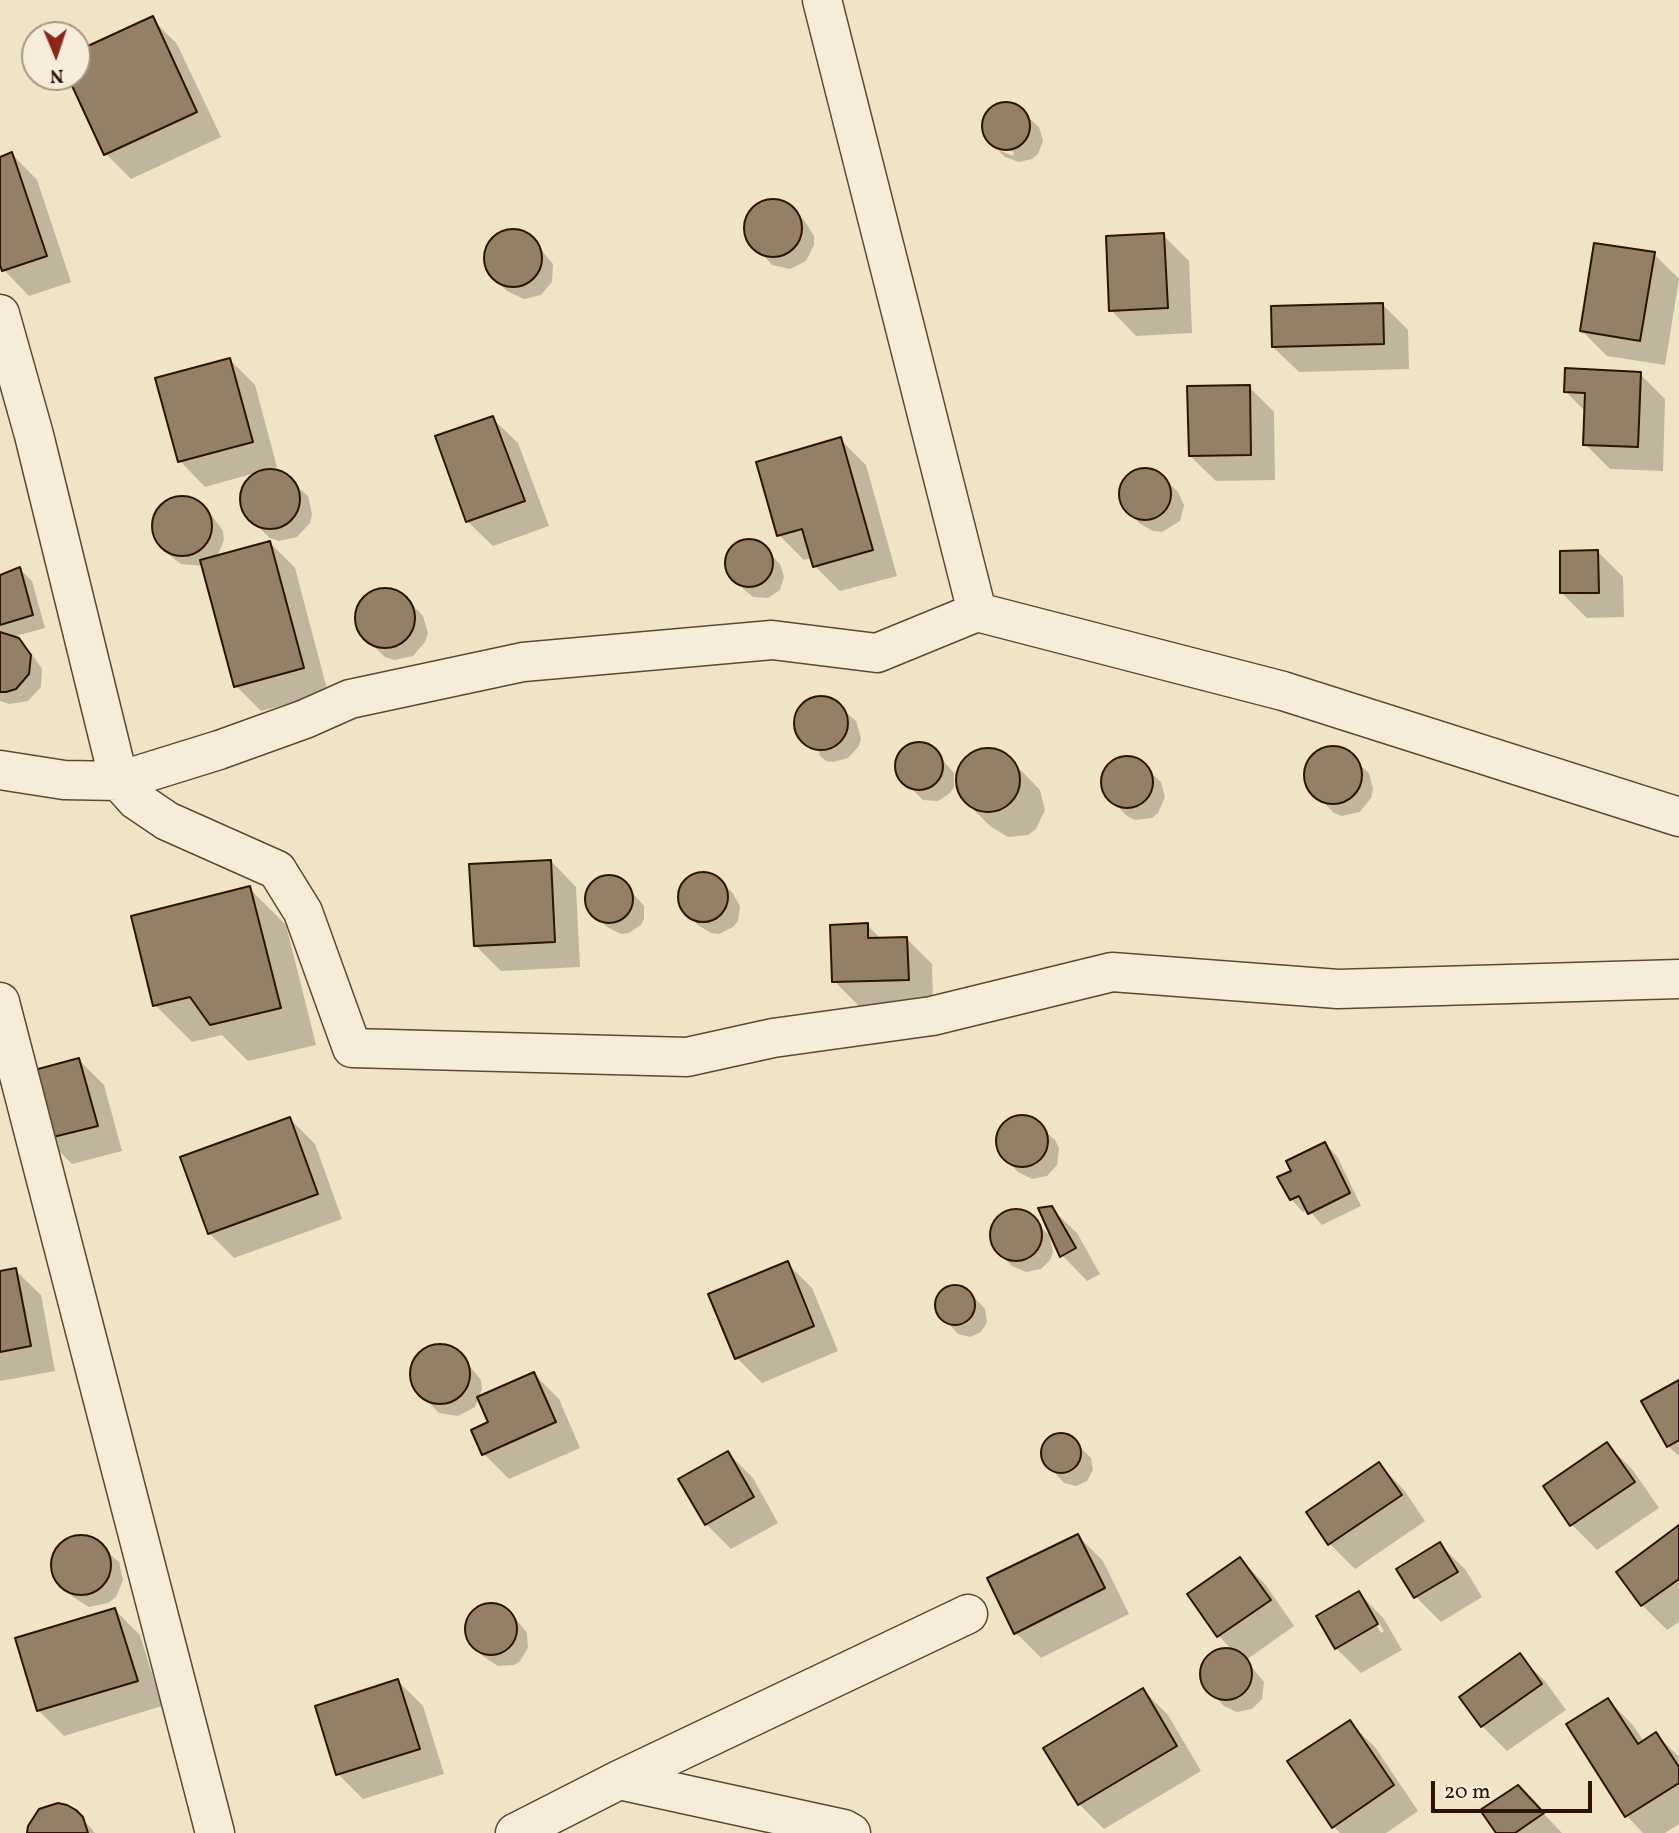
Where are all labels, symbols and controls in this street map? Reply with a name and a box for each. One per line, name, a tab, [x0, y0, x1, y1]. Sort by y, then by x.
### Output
north arrow	[21, 21, 91, 91]
text: N	[49, 62, 64, 88]
scale bar	[1434, 1766, 1595, 1810]
text: 20 m	[1444, 1778, 1490, 1807]

